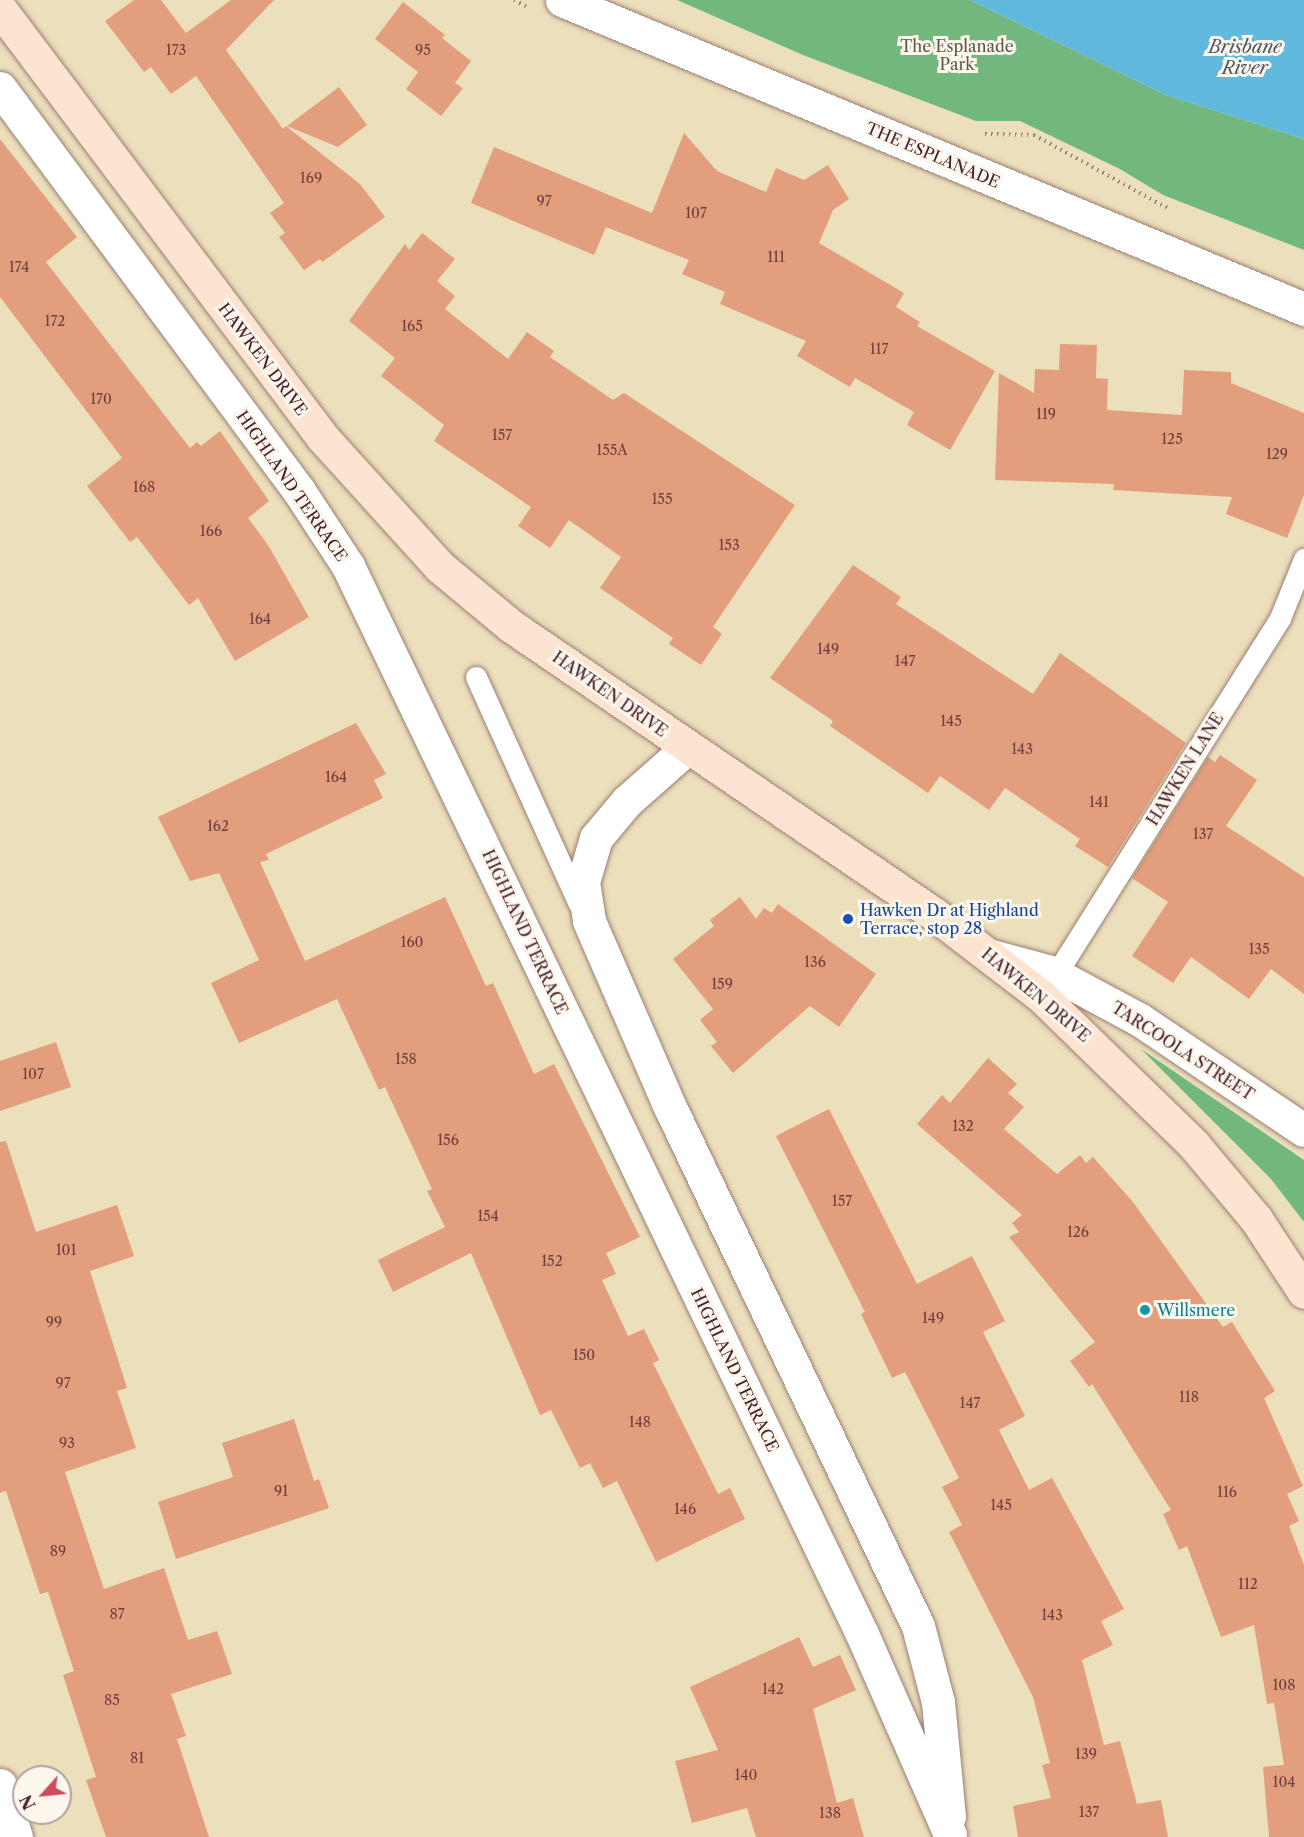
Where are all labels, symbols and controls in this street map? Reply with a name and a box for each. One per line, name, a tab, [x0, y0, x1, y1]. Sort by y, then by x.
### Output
park label: The Esplanade Park	[900, 36, 1014, 74]
water label: Brisbane River	[1208, 37, 1282, 80]
house number: 173	[166, 42, 186, 58]
house number: 95	[415, 42, 431, 58]
street label: THE ESPLANADE	[863, 118, 1003, 192]
house number: 169	[300, 170, 322, 186]
house number: 97	[536, 193, 552, 209]
house number: 107	[685, 205, 707, 221]
house number: 111	[767, 249, 785, 265]
house number: 174	[9, 259, 29, 275]
street label: HAWKEN DRIVE	[214, 299, 312, 419]
house number: 172	[45, 313, 65, 329]
house number: 165	[401, 318, 423, 334]
house number: 117	[870, 341, 888, 357]
house number: 170	[90, 391, 112, 407]
house number: 119	[1036, 406, 1056, 422]
street label: HIGHLAND TERRACE	[232, 407, 352, 565]
house number: 157	[492, 427, 512, 443]
house number: 125	[1161, 431, 1183, 447]
house number: 155A	[596, 442, 628, 458]
house number: 129	[1266, 446, 1288, 462]
house number: 168	[133, 479, 155, 495]
house number: 155	[651, 491, 673, 507]
house number: 166	[200, 523, 222, 539]
house number: 153	[718, 537, 740, 553]
house number: 164	[249, 611, 271, 627]
house number: 149	[817, 641, 839, 657]
street label: HAWKEN DRIVE	[549, 647, 671, 741]
house number: 147	[895, 653, 915, 669]
street label: HAWKEN LANE	[1143, 709, 1227, 829]
house number: 145	[940, 713, 962, 729]
house number: 143	[1011, 741, 1033, 757]
house number: 164	[325, 769, 347, 785]
house number: 141	[1089, 794, 1109, 810]
house number: 162	[207, 818, 229, 834]
house number: 137	[1193, 826, 1213, 842]
street label: HIGHLAND TERRACE	[478, 846, 572, 1018]
place label: Hawken Dr at Highland Terrace, stop 28	[860, 900, 1039, 938]
marker: Hawken Dr at Highland Terrace, stop 28	[841, 912, 855, 926]
house number: 160	[401, 934, 423, 950]
house number: 135	[1248, 941, 1270, 957]
street label: HAWKEN DRIVE	[978, 944, 1094, 1046]
house number: 136	[804, 954, 826, 970]
house number: 159	[711, 976, 733, 992]
street label: TARCOOLA STREET	[1108, 998, 1258, 1104]
house number: 158	[395, 1051, 417, 1067]
house number: 107	[22, 1066, 44, 1082]
house number: 132	[952, 1118, 974, 1134]
house number: 156	[437, 1132, 459, 1148]
house number: 157	[832, 1193, 852, 1209]
house number: 154	[477, 1208, 499, 1224]
house number: 126	[1067, 1224, 1089, 1240]
house number: 101	[56, 1242, 76, 1258]
house number: 152	[541, 1253, 563, 1269]
street label: HIGHLAND TERRACE	[687, 1285, 783, 1455]
place label: Willsmere	[1157, 1300, 1235, 1320]
marker: Willsmere	[1138, 1303, 1152, 1317]
house number: 149	[922, 1310, 944, 1326]
house number: 99	[46, 1314, 62, 1330]
house number: 150	[573, 1347, 595, 1363]
house number: 97	[55, 1375, 71, 1391]
house number: 118	[1179, 1389, 1199, 1405]
house number: 147	[960, 1395, 980, 1411]
house number: 148	[629, 1414, 651, 1430]
house number: 93	[59, 1435, 75, 1451]
house number: 91	[274, 1483, 288, 1499]
house number: 116	[1217, 1484, 1237, 1500]
house number: 145	[990, 1497, 1012, 1513]
house number: 146	[674, 1501, 696, 1517]
house number: 89	[50, 1543, 66, 1559]
house number: 112	[1238, 1576, 1258, 1592]
house number: 87	[109, 1606, 125, 1622]
house number: 143	[1041, 1607, 1063, 1623]
house number: 108	[1272, 1677, 1296, 1693]
house number: 142	[762, 1681, 784, 1697]
house number: 85	[104, 1692, 120, 1708]
house number: 139	[1075, 1746, 1097, 1762]
house number: 81	[130, 1750, 144, 1766]
north arrow	[12, 1765, 72, 1825]
house number: 140	[735, 1767, 757, 1783]
house number: 104	[1273, 1774, 1295, 1790]
text: N	[16, 1792, 40, 1813]
house number: 137	[1079, 1804, 1099, 1820]
house number: 138	[819, 1805, 841, 1821]

